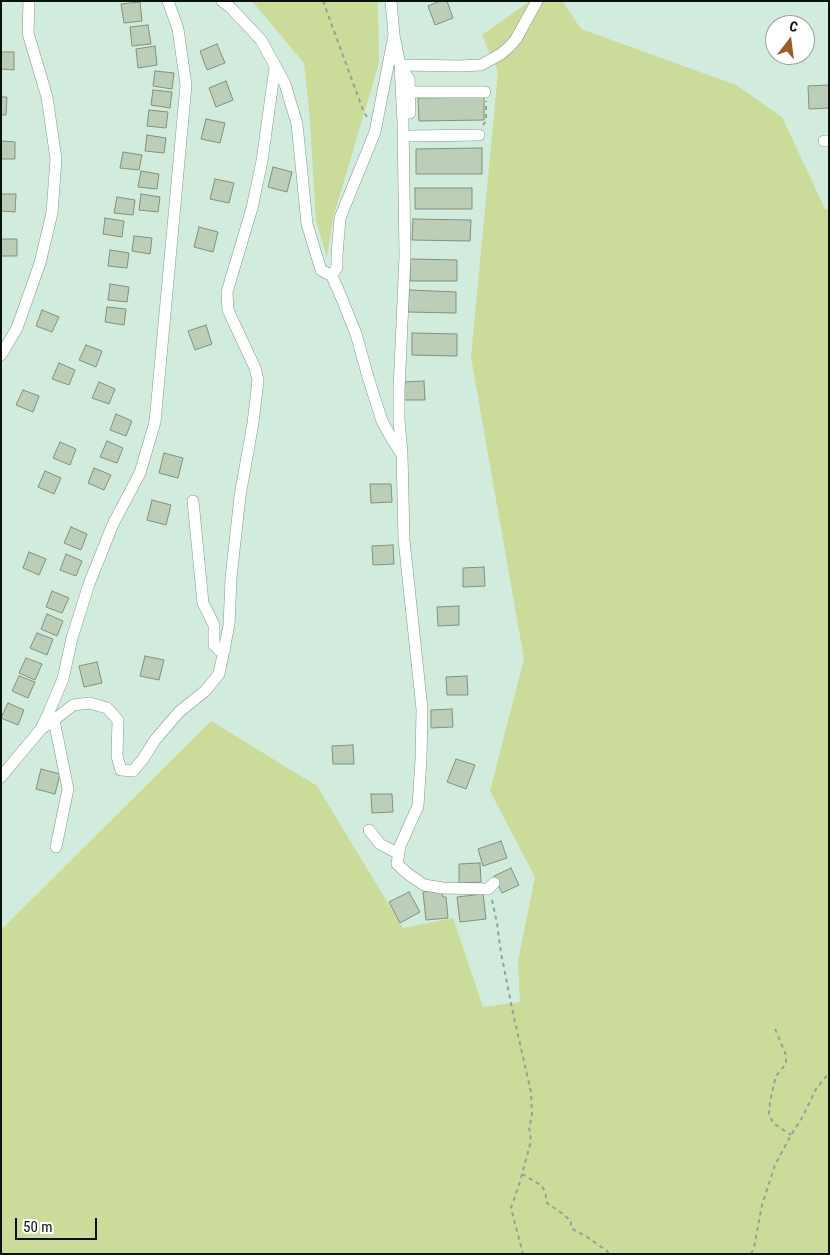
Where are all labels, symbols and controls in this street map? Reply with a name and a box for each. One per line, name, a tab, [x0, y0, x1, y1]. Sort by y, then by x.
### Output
north arrow	[765, 15, 815, 65]
text: С	[788, 18, 800, 35]
scale bar	[18, 1208, 100, 1240]
text: 50 m	[23, 1218, 53, 1236]

